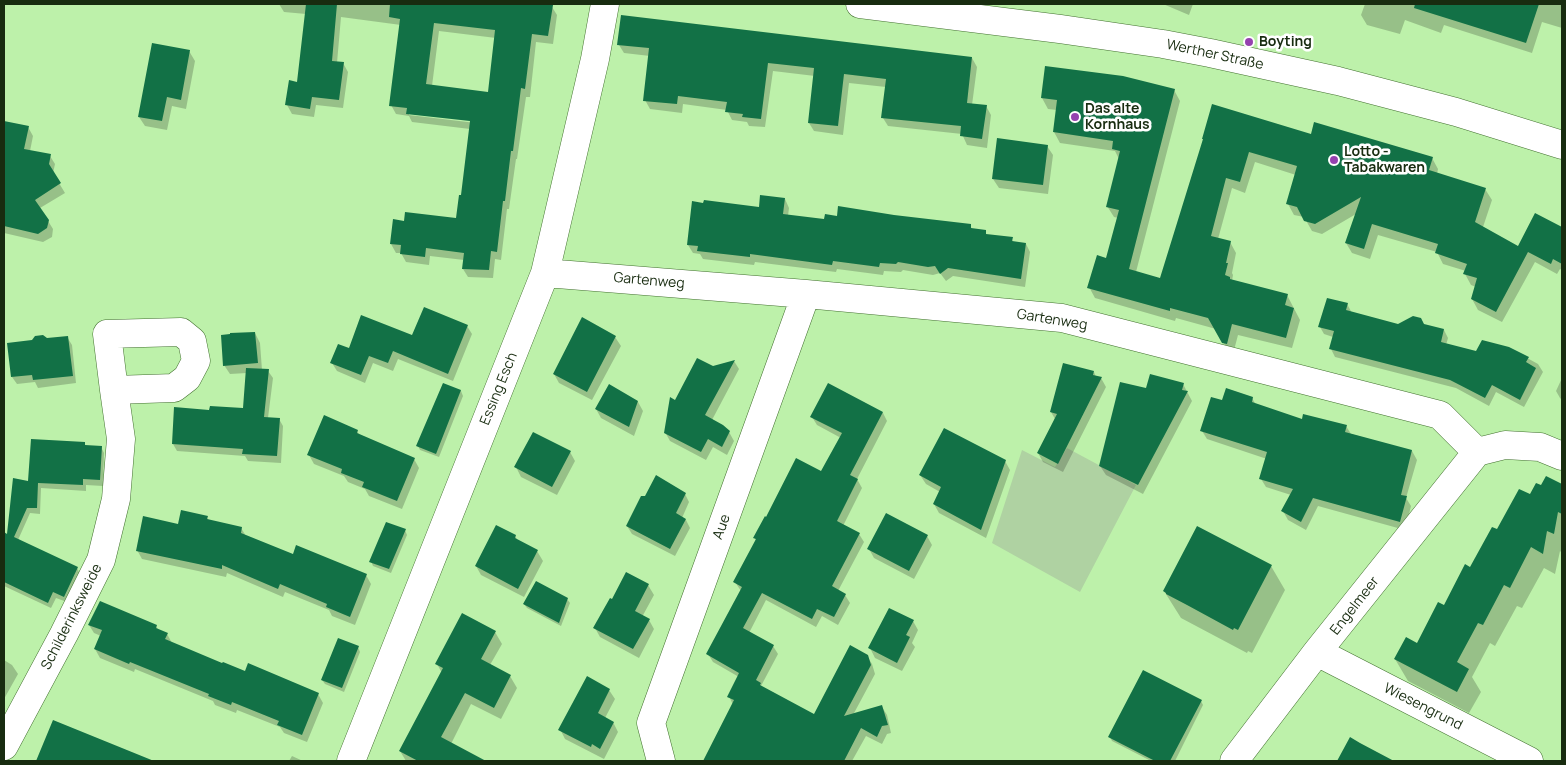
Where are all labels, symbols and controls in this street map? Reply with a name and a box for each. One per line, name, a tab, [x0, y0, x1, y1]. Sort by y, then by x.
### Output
place label: Boyting	[1259, 34, 1312, 50]
marker: Boyting	[1243, 36, 1255, 48]
street label: Werther Straße	[1165, 37, 1265, 73]
place label: Das alte Kornhaus	[1085, 101, 1150, 134]
marker: Das alte Kornhaus	[1069, 111, 1081, 123]
place label: Lotto - Tabakwaren	[1344, 144, 1425, 176]
marker: Lotto - Tabakwaren	[1328, 154, 1340, 166]
street label: Gartenweg	[613, 270, 685, 292]
street label: Gartenweg	[1016, 306, 1088, 334]
street label: Essing Esch	[477, 350, 521, 428]
street label: Aue	[710, 512, 734, 542]
street label: Schilderinksweide	[38, 561, 106, 673]
street label: Engelmeer	[1327, 574, 1383, 638]
street label: Wiesengrund	[1381, 680, 1465, 734]

